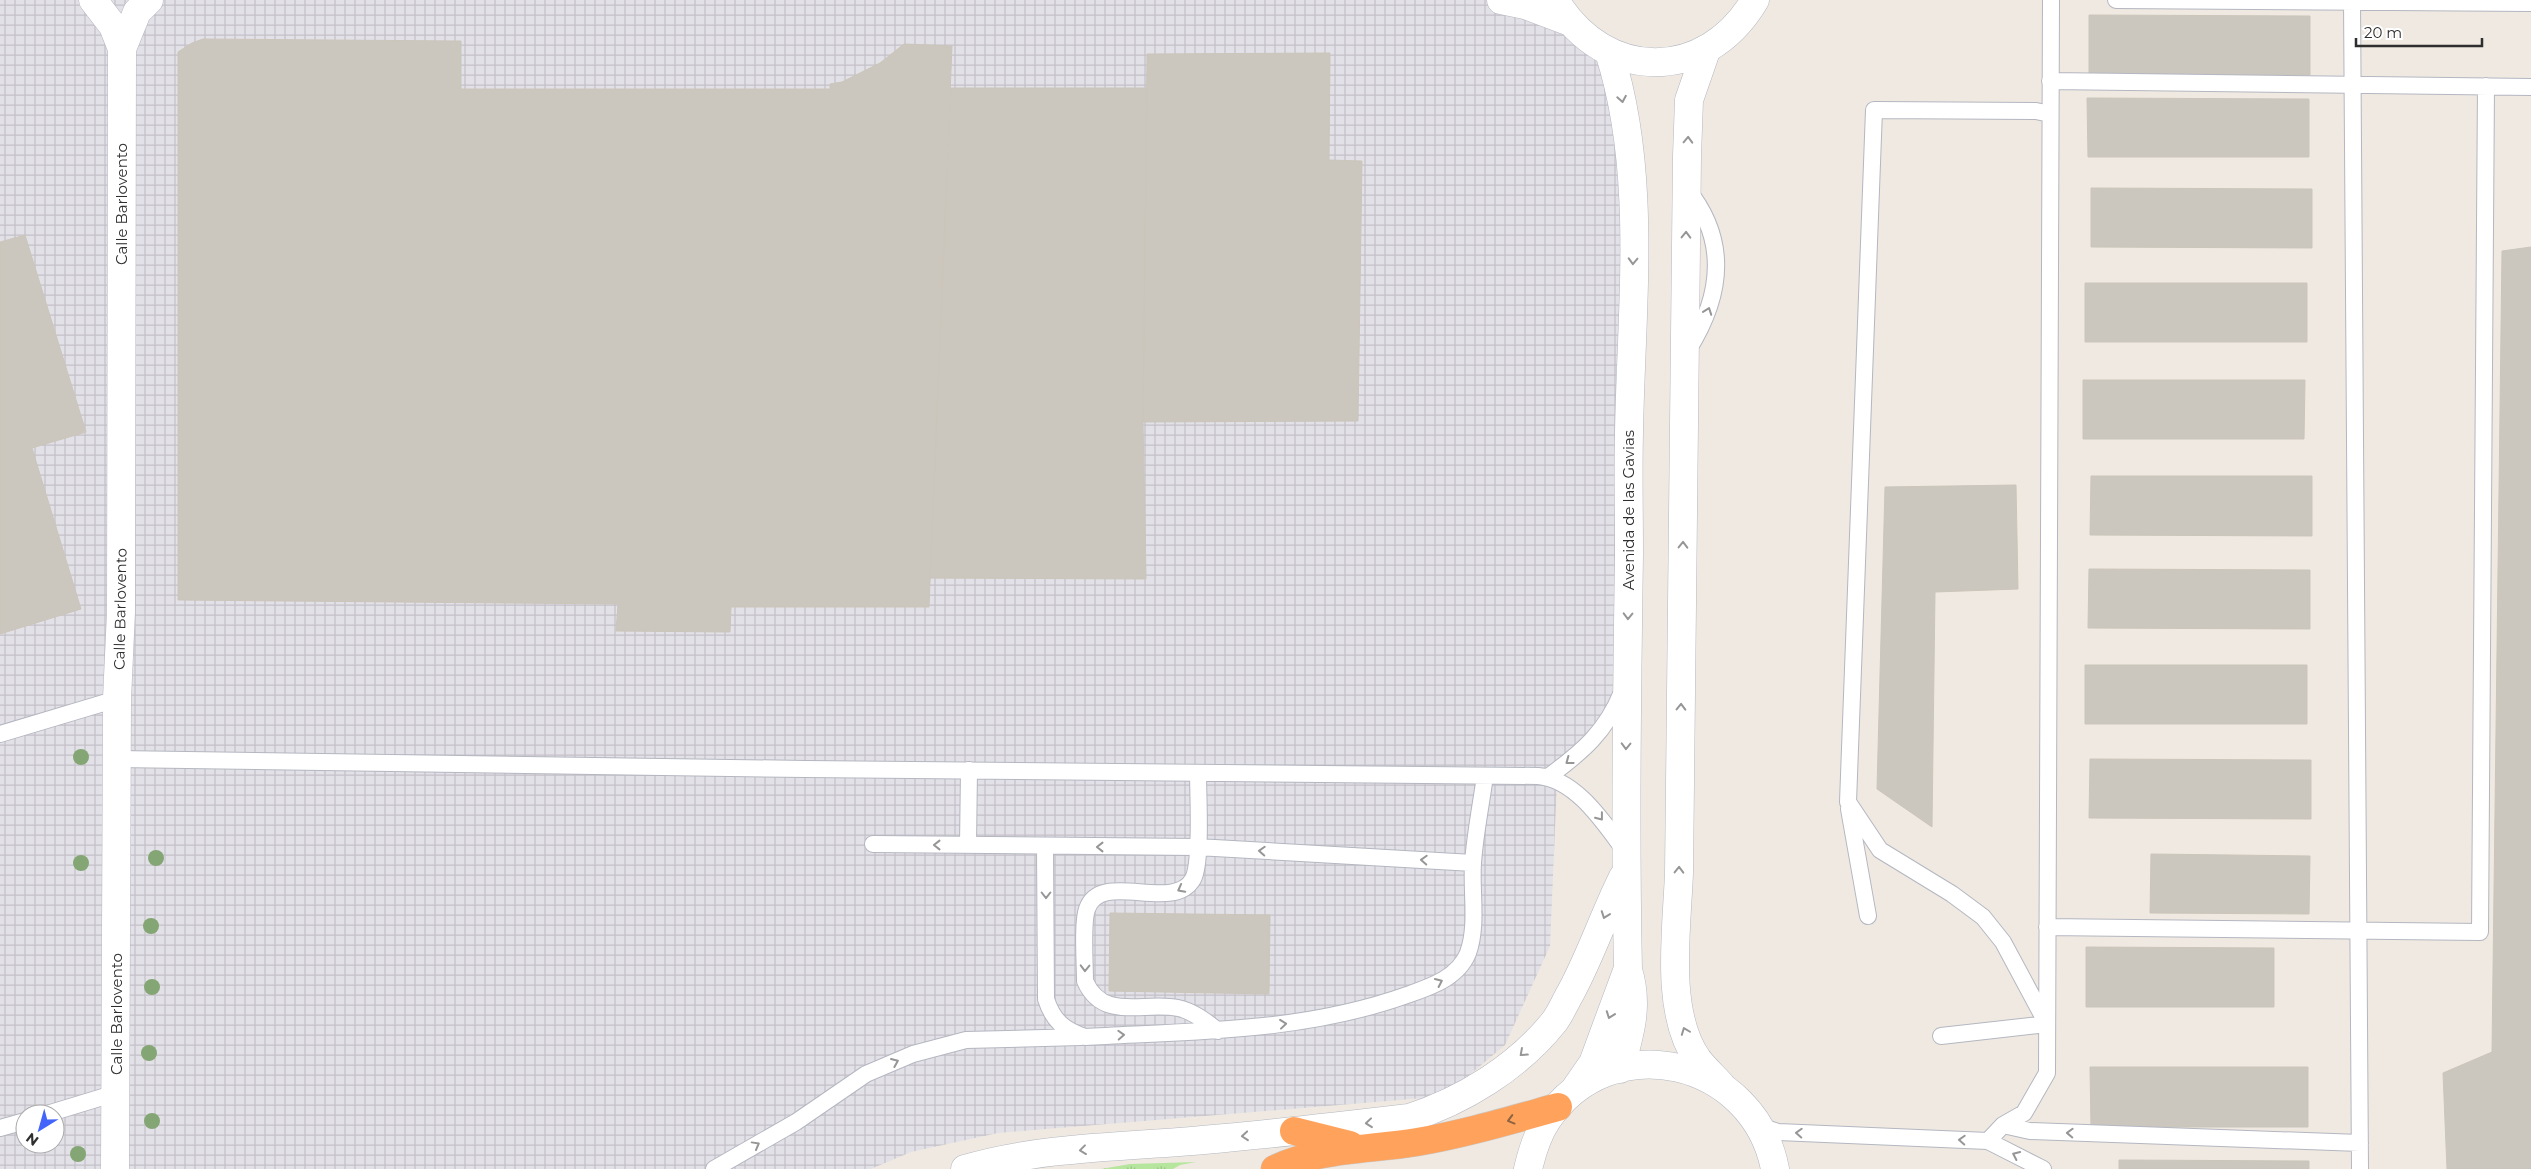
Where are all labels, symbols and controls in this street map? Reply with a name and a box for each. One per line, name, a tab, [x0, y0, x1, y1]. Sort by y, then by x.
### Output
scale bar	[2356, 15, 2482, 47]
text: 20 m	[2364, 23, 2402, 42]
one-way arrow	[1617, 95, 1627, 104]
one-way arrow	[1682, 136, 1693, 144]
street label: Calle Barlovento	[112, 143, 131, 265]
one-way arrow	[1681, 231, 1691, 238]
one-way arrow	[1628, 258, 1638, 265]
one-way arrow	[1702, 307, 1712, 316]
street label: Avenida de las Gavias	[1619, 430, 1638, 590]
one-way arrow	[1678, 540, 1688, 548]
street label: Calle Barlovento	[109, 548, 131, 670]
one-way arrow	[1623, 612, 1633, 620]
one-way arrow	[1676, 703, 1686, 710]
one-way arrow	[1620, 743, 1631, 751]
one-way arrow	[1565, 755, 1575, 764]
one-way arrow	[1594, 811, 1602, 820]
one-way arrow	[933, 840, 940, 850]
one-way arrow	[1095, 842, 1103, 852]
one-way arrow	[1258, 845, 1266, 856]
one-way arrow	[1420, 854, 1428, 865]
one-way arrow	[1674, 865, 1684, 873]
one-way arrow	[1178, 883, 1187, 893]
one-way arrow	[1041, 892, 1051, 900]
one-way arrow	[1601, 911, 1611, 919]
street label: Calle Barlovento	[107, 953, 126, 1075]
one-way arrow	[1080, 964, 1090, 972]
one-way arrow	[1434, 978, 1443, 989]
one-way arrow	[1606, 1010, 1617, 1019]
one-way arrow	[1279, 1019, 1287, 1030]
one-way arrow	[1681, 1027, 1691, 1036]
one-way arrow	[1117, 1030, 1125, 1041]
one-way arrow	[1519, 1047, 1528, 1056]
one-way arrow	[890, 1057, 899, 1068]
north arrow	[15, 1104, 65, 1154]
one-way arrow	[1506, 1114, 1515, 1125]
one-way arrow	[1365, 1117, 1373, 1128]
one-way arrow	[1795, 1127, 1803, 1138]
one-way arrow	[2065, 1127, 2073, 1138]
text: N	[22, 1129, 42, 1150]
one-way arrow	[1241, 1130, 1249, 1141]
one-way arrow	[1957, 1135, 1965, 1146]
one-way arrow	[751, 1141, 760, 1151]
one-way arrow	[1079, 1144, 1087, 1155]
one-way arrow	[2012, 1150, 2021, 1161]

